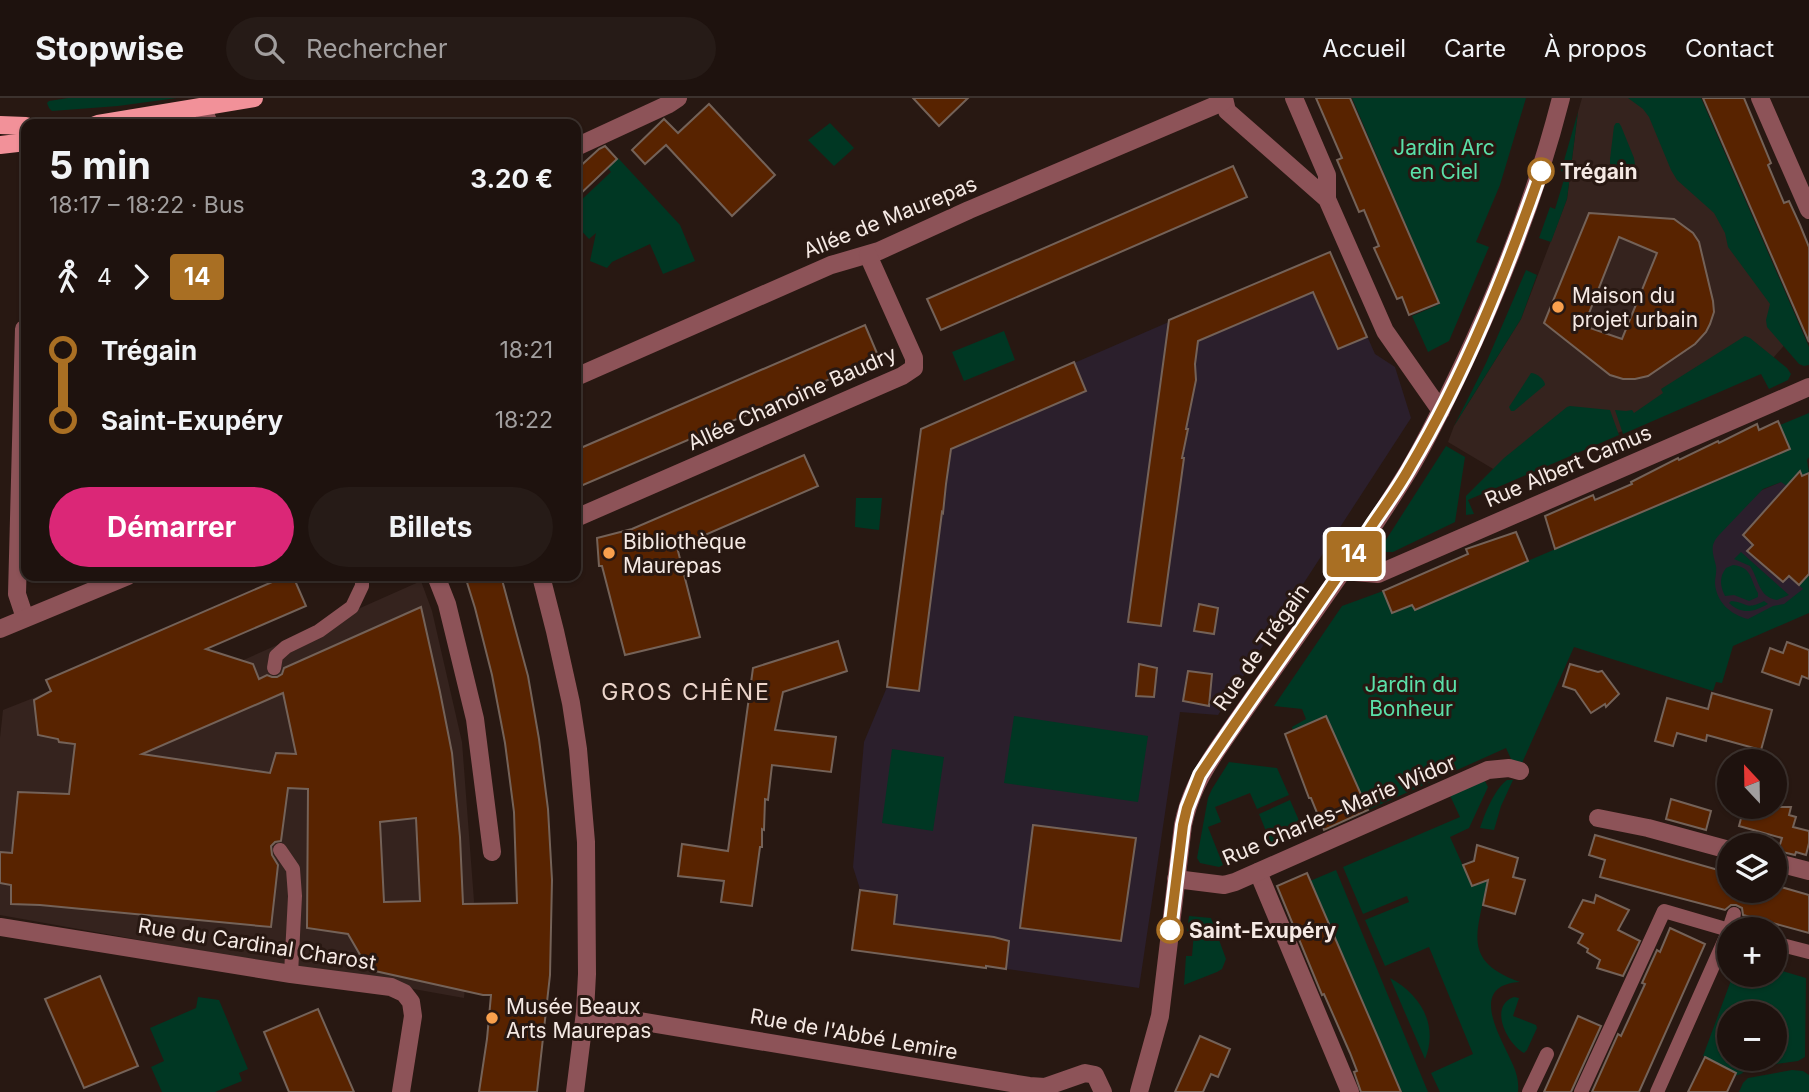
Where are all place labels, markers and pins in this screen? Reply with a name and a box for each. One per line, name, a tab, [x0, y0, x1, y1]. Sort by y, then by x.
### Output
marker: Trégain	[1528, 158, 1554, 184]
place label: Trégain	[1560, 159, 1638, 184]
place label: Maison du projet urbain	[1572, 283, 1698, 332]
marker: Maison du projet urbain	[1550, 299, 1566, 315]
place label: Bibliothèque Maurepas	[623, 529, 747, 578]
marker: Bibliothèque Maurepas	[601, 545, 617, 561]
marker: Saint-Exupéry	[1157, 917, 1183, 943]
place label: Saint-Exupéry	[1189, 918, 1337, 943]
place label: Musée Beaux Arts Maurepas	[506, 994, 651, 1043]
marker: Musée Beaux Arts Maurepas	[484, 1010, 500, 1026]

